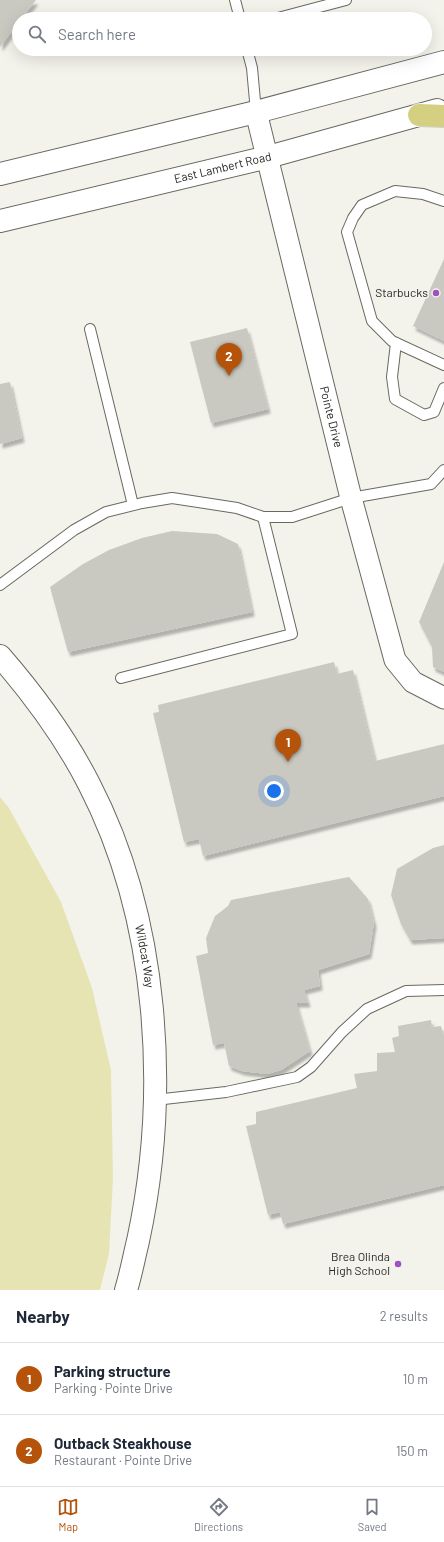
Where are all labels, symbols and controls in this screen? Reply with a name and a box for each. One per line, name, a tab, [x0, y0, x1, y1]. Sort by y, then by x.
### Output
search box	[12, 12, 432, 56]
icon: search	[26, 23, 48, 45]
text: Search here	[58, 25, 136, 43]
street label: East Lambert Road	[172, 148, 273, 185]
place label: Starbucks	[375, 285, 428, 299]
marker: Starbucks	[431, 288, 441, 298]
pin: 2	[216, 343, 242, 376]
street label: Pointe Drive	[318, 385, 346, 449]
pin: 1	[275, 729, 301, 762]
your location	[264, 781, 284, 801]
street label: Wildcat Way	[133, 923, 158, 989]
place label: Brea Olinda High School	[328, 1249, 390, 1277]
marker: Brea Olinda High School	[393, 1259, 403, 1269]
text: Nearby	[16, 1306, 70, 1326]
text: 2 results	[380, 1308, 428, 1324]
text: Parking structure	[54, 1362, 171, 1380]
text: 1	[27, 1371, 31, 1387]
text: 10 m	[403, 1371, 428, 1387]
text: Parking · Pointe Drive	[54, 1380, 173, 1396]
text: Outback Steakhouse	[54, 1434, 192, 1452]
text: 2	[25, 1443, 33, 1459]
text: 150 m	[396, 1443, 428, 1459]
text: Restaurant · Pointe Drive	[54, 1452, 192, 1468]
tab: Map	[57, 1496, 79, 1533]
tab: Directions	[194, 1496, 243, 1533]
tab: Saved	[358, 1496, 387, 1533]

